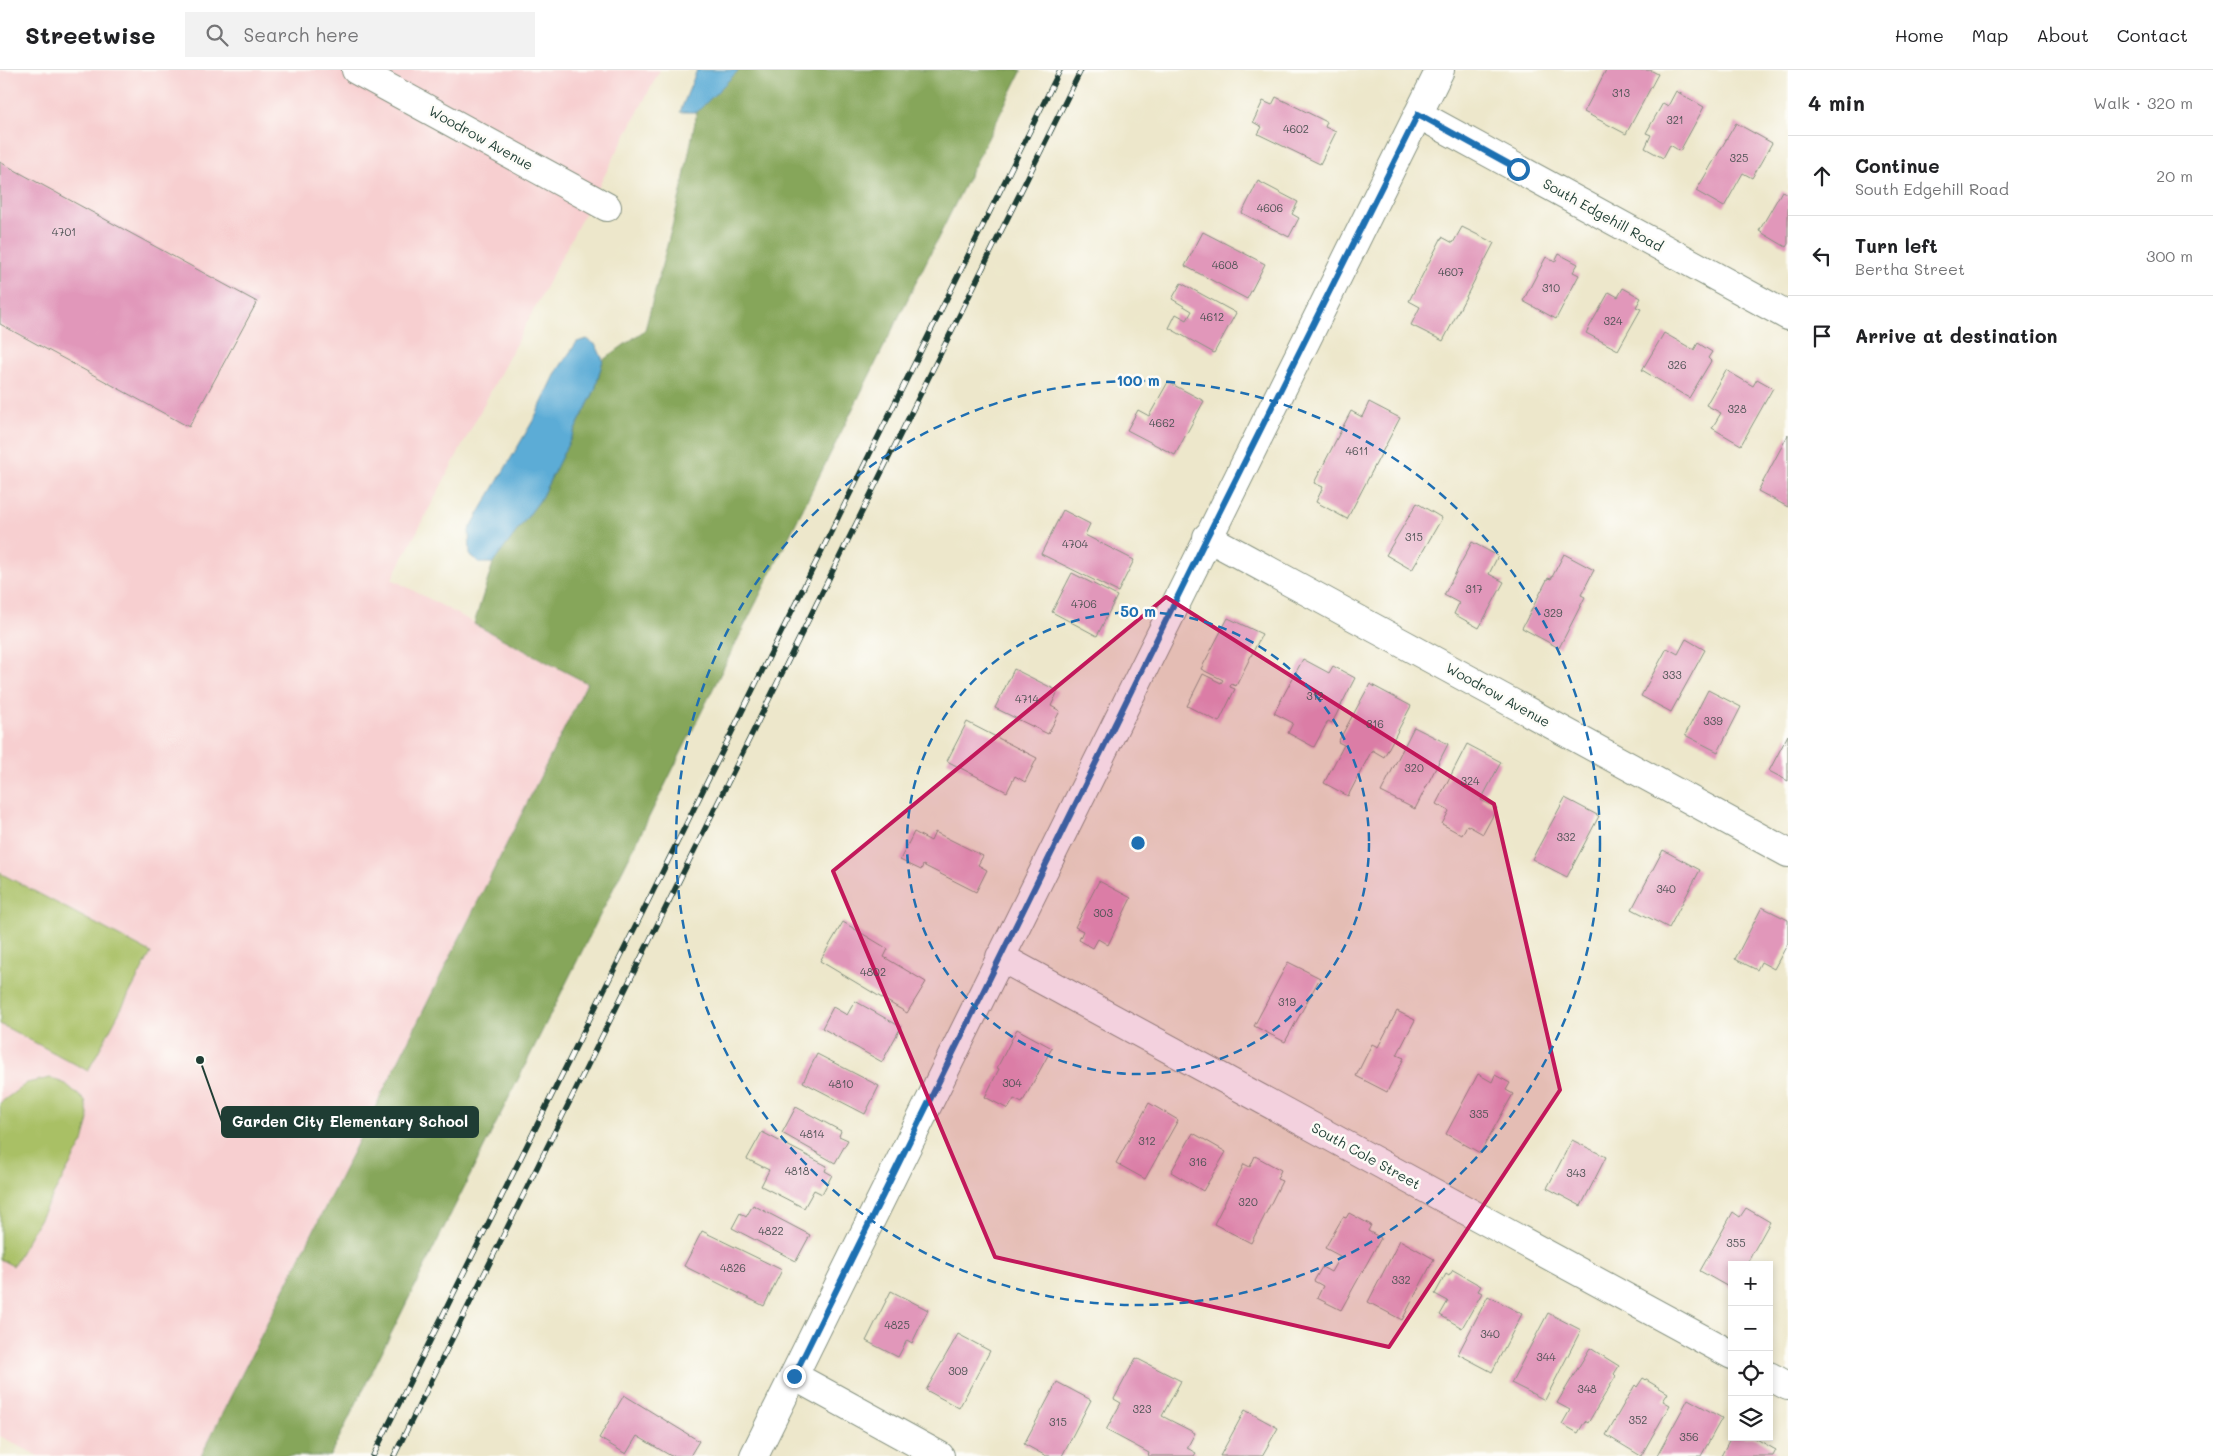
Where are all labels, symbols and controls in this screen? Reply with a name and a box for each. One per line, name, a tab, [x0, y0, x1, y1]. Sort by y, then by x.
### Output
search box	[185, 12, 535, 57]
text: Streetwise	[25, 19, 155, 50]
icon: search	[203, 21, 231, 49]
text: Search here	[243, 22, 359, 47]
text: Home	[1895, 23, 1944, 47]
text: Map	[1972, 23, 2008, 47]
text: About	[2036, 23, 2089, 47]
text: Contact	[2117, 23, 2188, 47]
house number: 313	[1612, 85, 1630, 100]
text: 4 min	[1808, 89, 1865, 116]
text: Walk · 320 m	[2093, 92, 2193, 113]
street label: Woodrow Avenue	[426, 101, 537, 174]
house number: 321	[1666, 112, 1684, 127]
house number: 4602	[1283, 121, 1309, 136]
house number: 325	[1730, 150, 1749, 165]
text: Continue	[1855, 153, 1940, 178]
route start	[1507, 158, 1530, 181]
icon: ahead	[1808, 162, 1836, 190]
text: 20 m	[2156, 165, 2193, 186]
street label: South Edgehill Road	[1540, 174, 1667, 256]
text: South Edgehill Road	[1855, 178, 2009, 199]
house number: 4606	[1257, 200, 1283, 215]
house number: 4701	[52, 224, 76, 239]
text: Turn left	[1855, 233, 1938, 258]
icon: left	[1808, 242, 1836, 270]
text: 300 m	[2146, 245, 2193, 266]
house number: 4608	[1212, 257, 1239, 272]
text: Bertha Street	[1855, 258, 1965, 279]
house number: 4607	[1438, 264, 1464, 279]
house number: 310	[1542, 280, 1560, 295]
house number: 4612	[1200, 309, 1224, 324]
house number: 324	[1603, 313, 1623, 328]
icon: arrive	[1808, 322, 1836, 350]
text: Arrive at destination	[1855, 323, 2058, 348]
house number: 326	[1667, 357, 1687, 372]
text: 100 m	[1116, 370, 1160, 390]
house number: 328	[1727, 401, 1747, 416]
house number: 4662	[1149, 415, 1175, 430]
house number: 4611	[1346, 443, 1368, 458]
house number: 315	[1405, 529, 1423, 544]
house number: 4704	[1062, 536, 1088, 551]
house number: 317	[1465, 581, 1483, 596]
house number: 4706	[1071, 596, 1097, 611]
text: 50 m	[1120, 601, 1156, 621]
house number: 329	[1543, 605, 1563, 620]
street label: Woodrow Avenue	[1443, 658, 1554, 731]
house number: 333	[1662, 667, 1682, 682]
house number: 312	[1306, 688, 1324, 703]
house number: 4714	[1015, 691, 1040, 706]
house number: 339	[1703, 713, 1723, 728]
house number: 316	[1366, 716, 1384, 731]
house number: 320	[1404, 760, 1424, 775]
house number: 324	[1460, 773, 1480, 788]
house number: 332	[1556, 829, 1576, 844]
centre of rings	[1129, 834, 1147, 852]
house number: 340	[1656, 881, 1676, 896]
house number: 303	[1093, 905, 1113, 920]
house number: 4802	[860, 964, 886, 979]
house number: 319	[1278, 994, 1296, 1009]
house number: 304	[1002, 1075, 1022, 1090]
house number: 4810	[829, 1076, 854, 1091]
house number: 335	[1469, 1106, 1489, 1121]
callout: Garden City Elementary School	[222, 1107, 478, 1137]
text: Garden City Elementary School	[232, 1111, 468, 1131]
street label: South Cole Street	[1308, 1118, 1424, 1193]
house number: 4814	[800, 1126, 825, 1141]
house number: 312	[1138, 1133, 1156, 1148]
house number: 316	[1189, 1154, 1207, 1169]
house number: 4818	[785, 1163, 810, 1178]
house number: 343	[1566, 1165, 1586, 1180]
house number: 320	[1238, 1194, 1258, 1209]
house number: 4822	[758, 1223, 784, 1238]
house number: 355	[1726, 1235, 1746, 1250]
house number: 4826	[720, 1260, 746, 1275]
map controls	[1728, 1261, 1773, 1441]
button: +	[1728, 1261, 1773, 1306]
house number: 332	[1391, 1272, 1411, 1287]
button: −	[1728, 1306, 1773, 1351]
house number: 4825	[884, 1317, 910, 1332]
house number: 340	[1480, 1326, 1500, 1341]
house number: 344	[1536, 1349, 1556, 1364]
button: locate	[1728, 1351, 1773, 1396]
house number: 309	[948, 1363, 968, 1378]
route end	[783, 1365, 806, 1388]
house number: 348	[1577, 1381, 1597, 1396]
button: layers	[1728, 1396, 1773, 1441]
house number: 323	[1132, 1401, 1152, 1416]
house number: 352	[1629, 1412, 1648, 1427]
house number: 315	[1049, 1414, 1067, 1429]
house number: 356	[1679, 1429, 1699, 1444]

